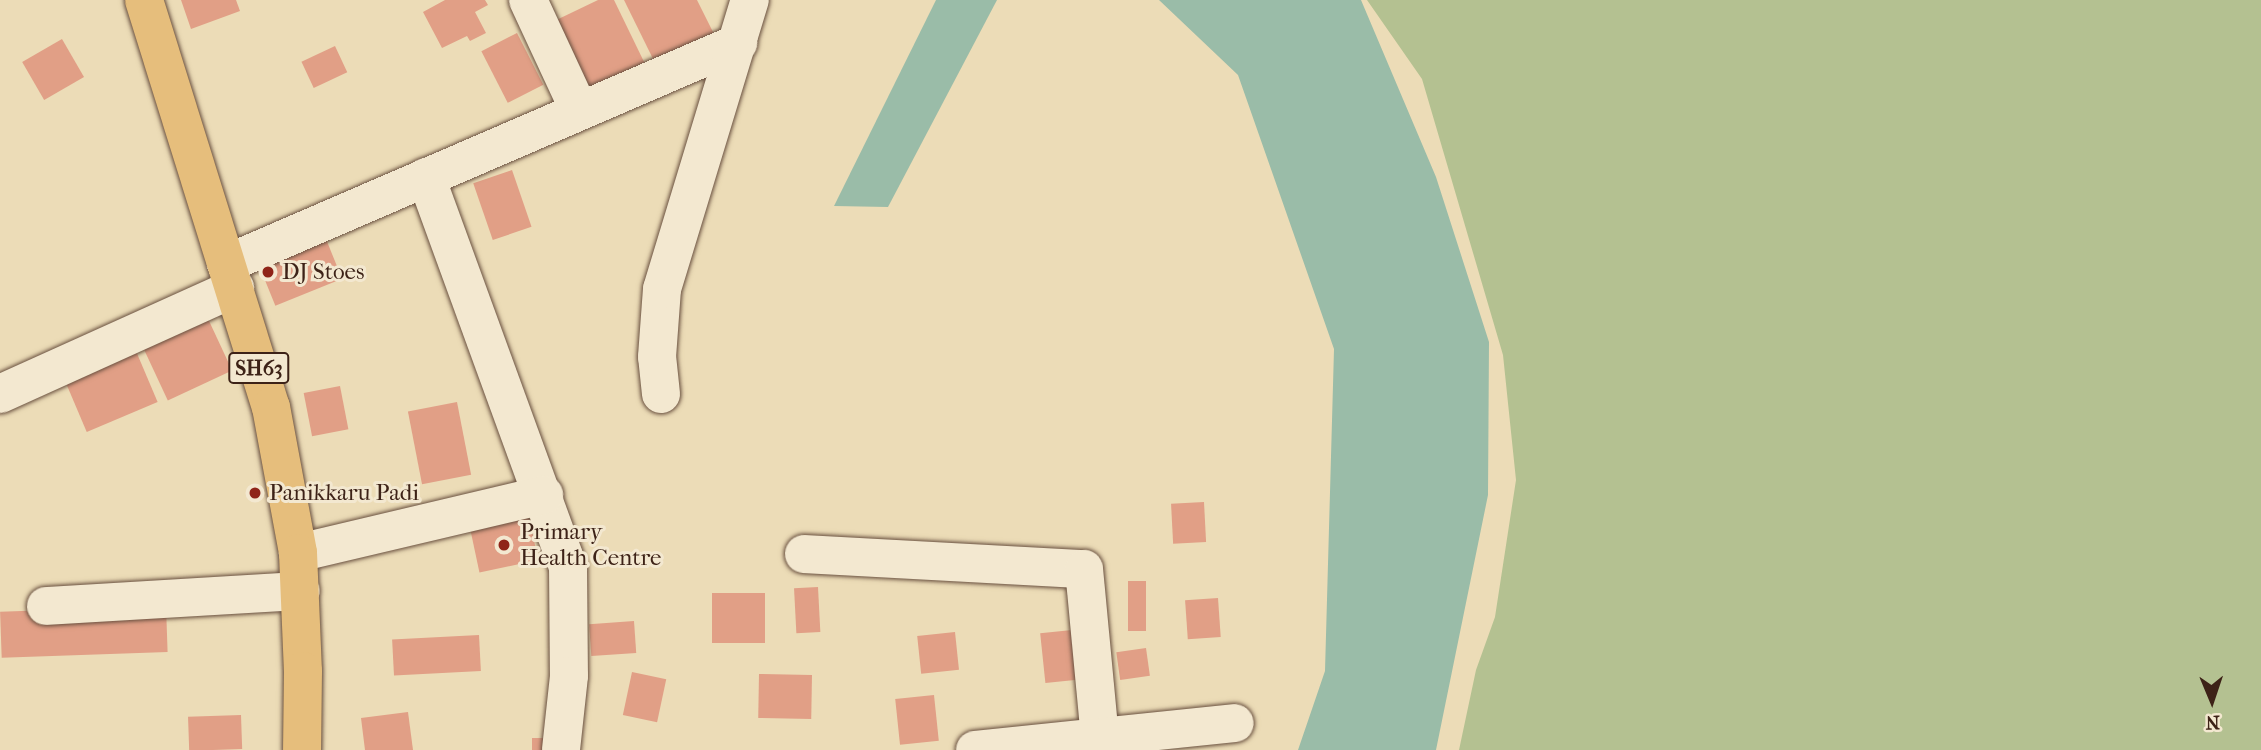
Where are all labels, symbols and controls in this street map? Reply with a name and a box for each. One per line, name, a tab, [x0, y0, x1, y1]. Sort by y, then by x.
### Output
place label: DJ Stoes	[282, 258, 364, 286]
marker: DJ Stoes	[260, 264, 276, 280]
road number: SH63	[228, 350, 290, 386]
place label: Panikkaru Padi	[269, 479, 419, 507]
marker: Panikkaru Padi	[247, 485, 263, 501]
place label: Primary Health Centre	[520, 518, 661, 572]
marker: Primary Health Centre	[494, 535, 514, 555]
north arrow	[2177, 666, 2247, 736]
text: N	[2205, 711, 2220, 733]

